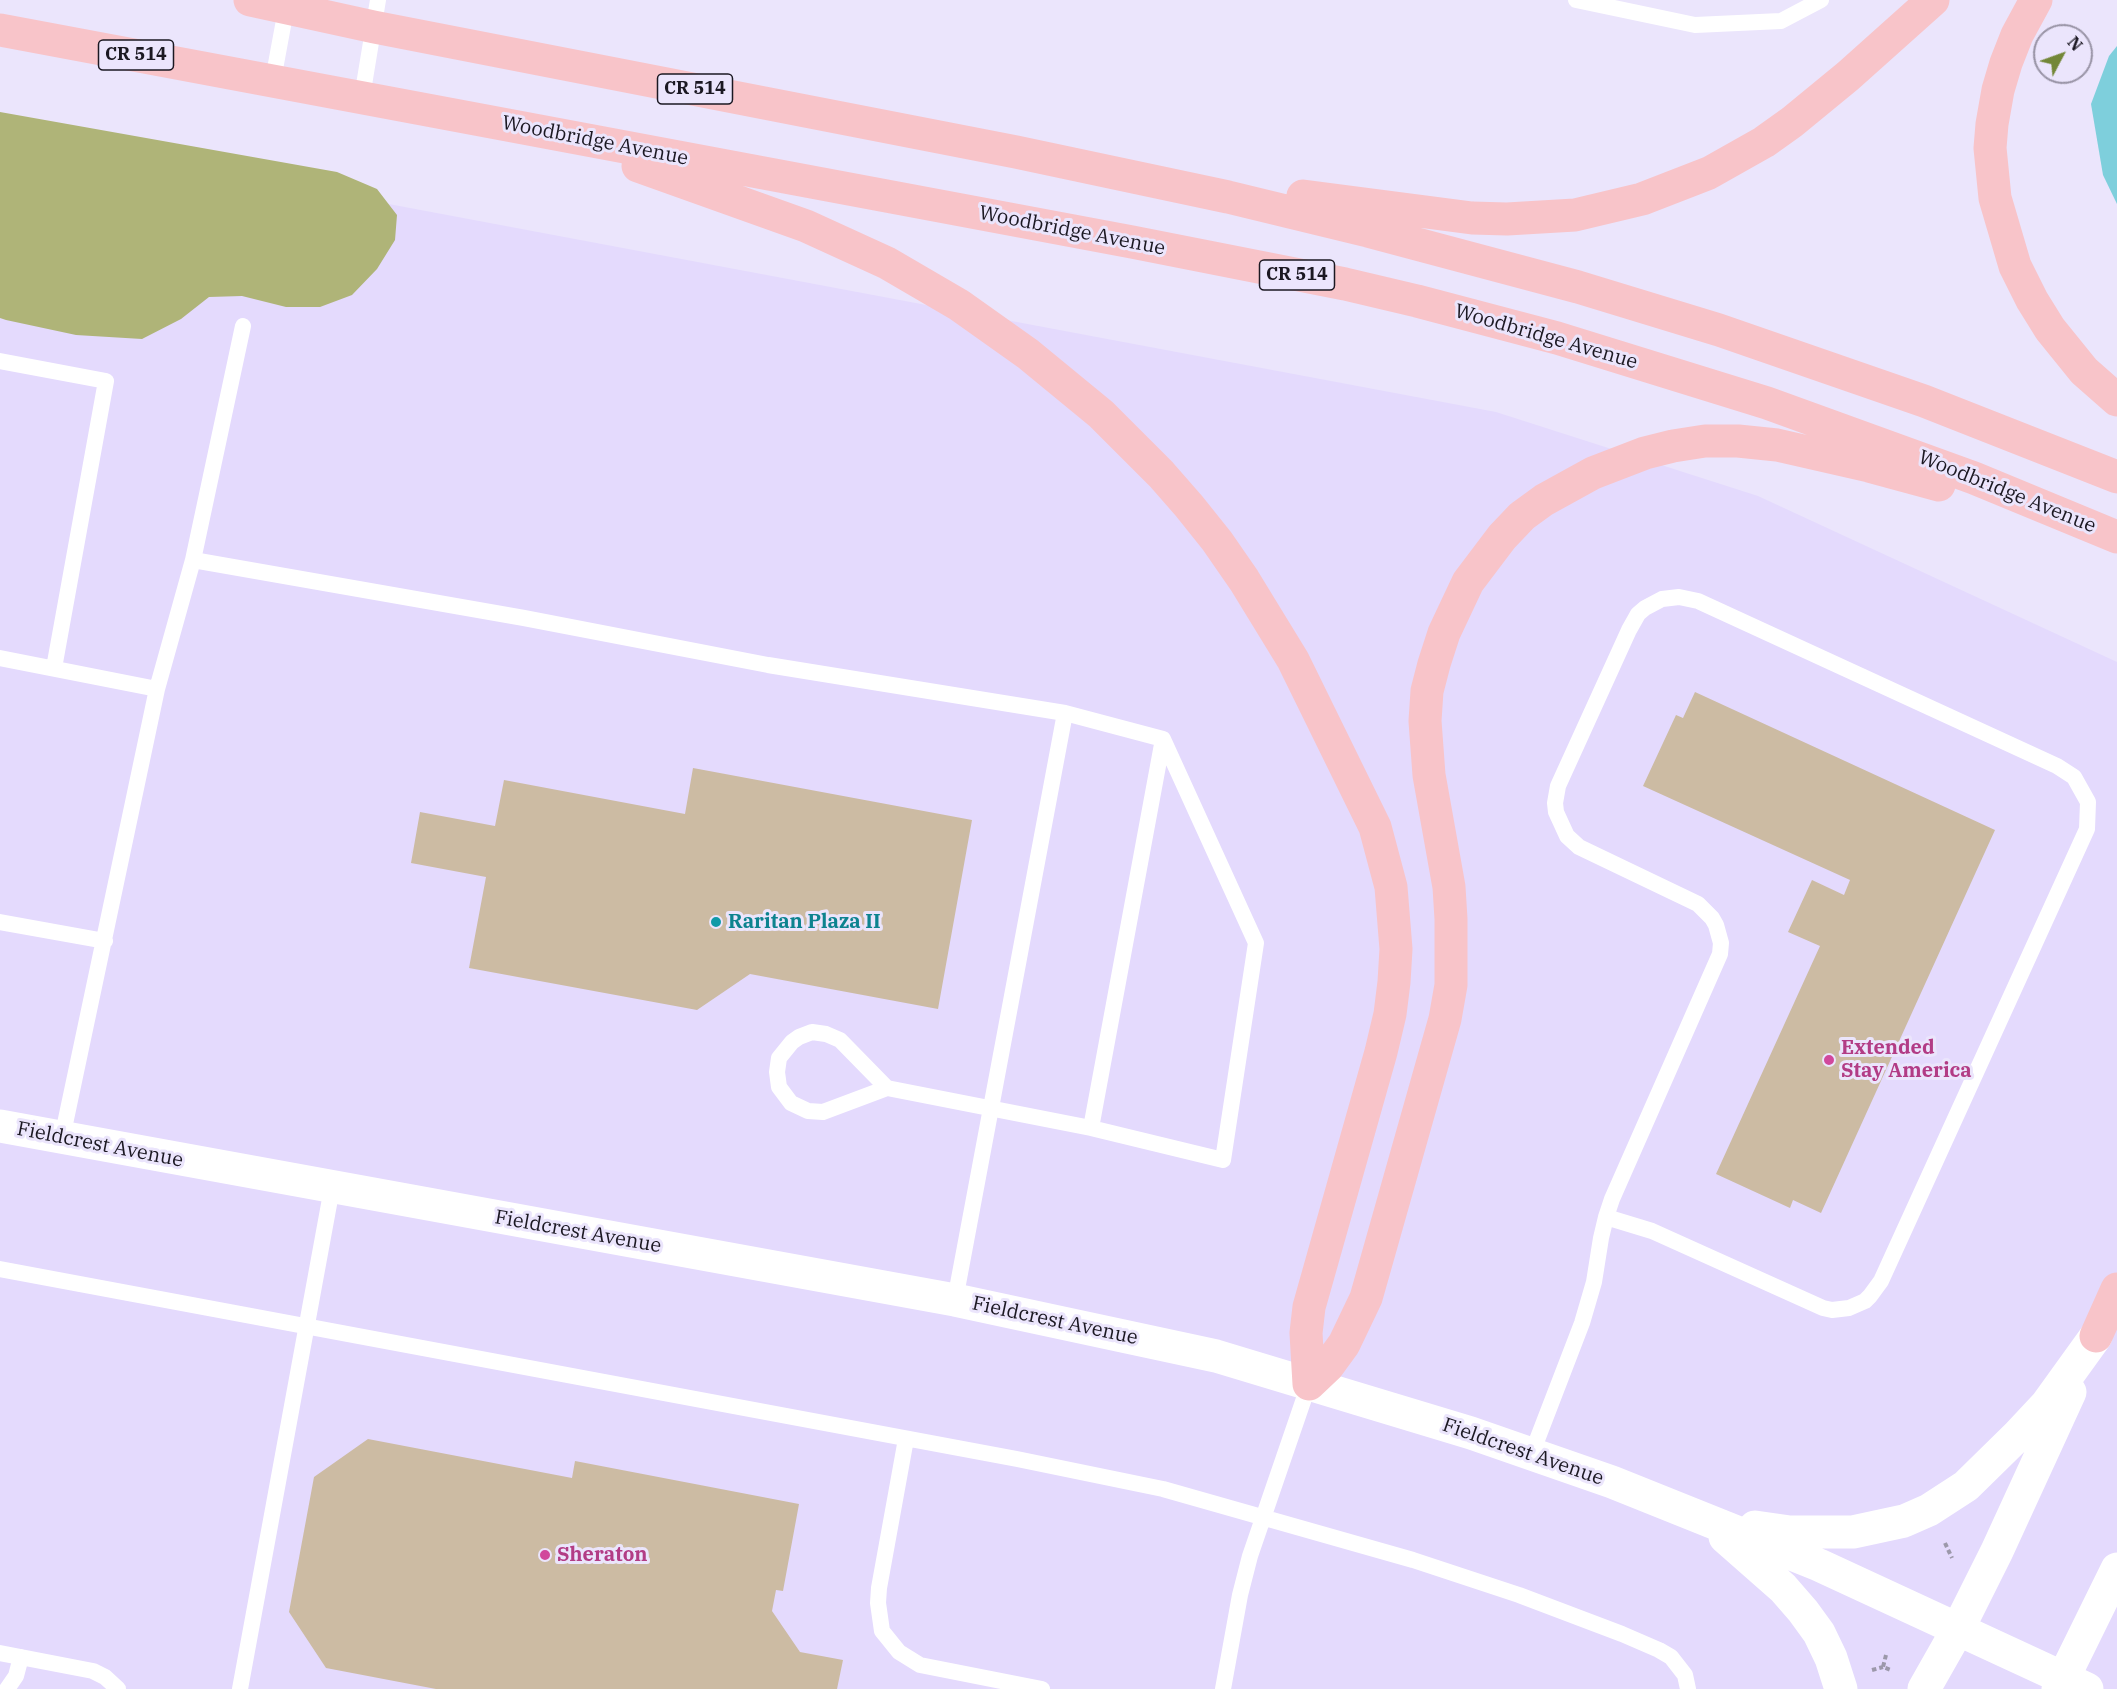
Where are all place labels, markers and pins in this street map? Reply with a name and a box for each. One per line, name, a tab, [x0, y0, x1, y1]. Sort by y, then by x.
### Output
place label: Raritan Plaza II	[728, 910, 881, 934]
marker: Raritan Plaza II	[709, 915, 723, 929]
place label: Extended Stay America	[1841, 1036, 1972, 1083]
marker: Extended Stay America	[1822, 1053, 1836, 1067]
place label: Sheraton	[557, 1543, 648, 1567]
marker: Sheraton	[538, 1548, 552, 1562]

